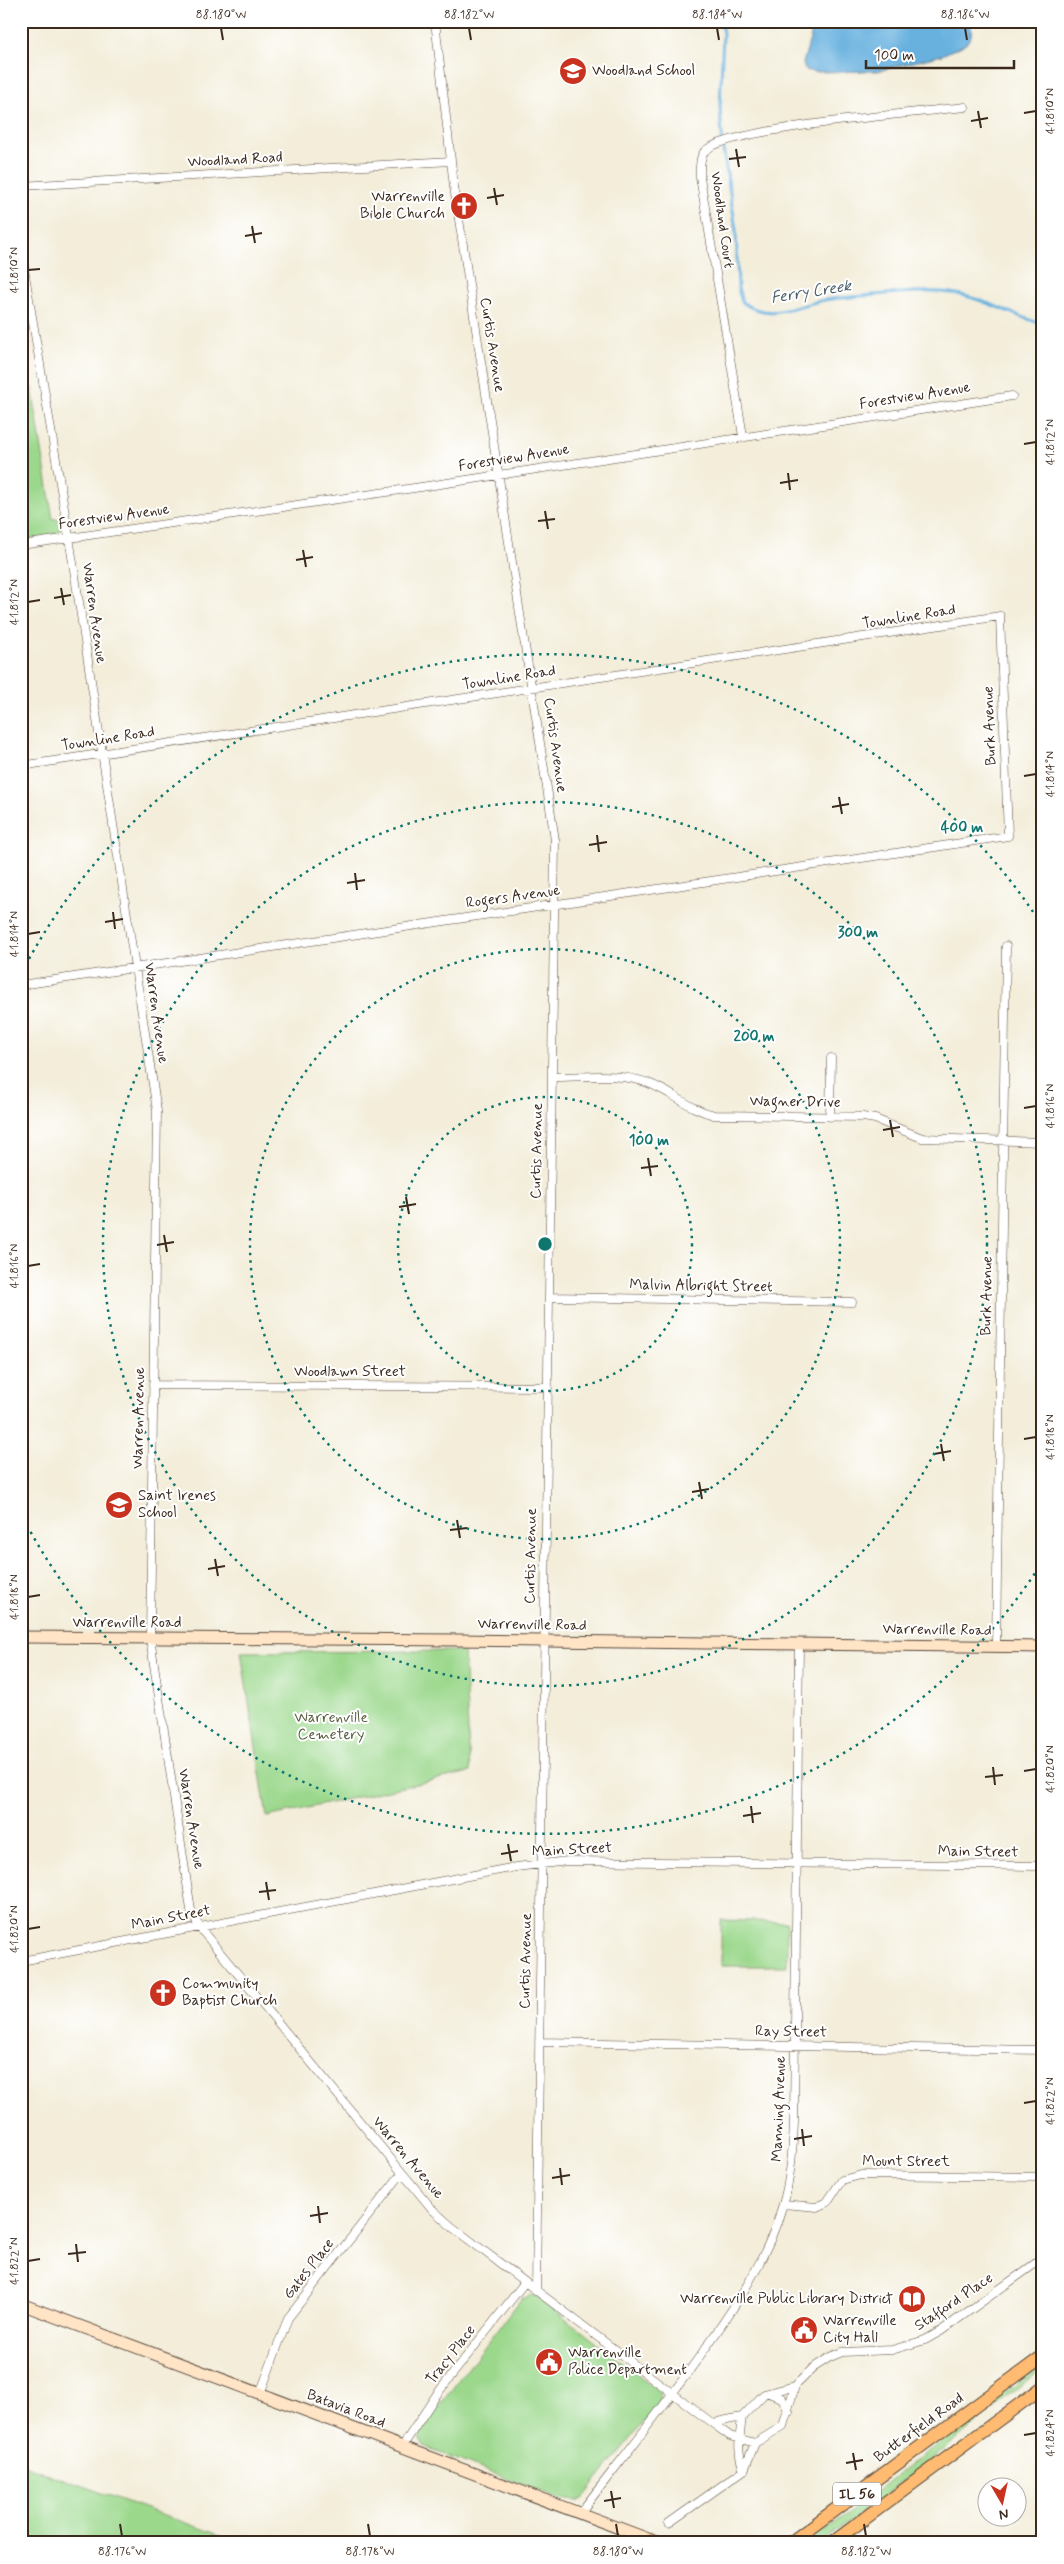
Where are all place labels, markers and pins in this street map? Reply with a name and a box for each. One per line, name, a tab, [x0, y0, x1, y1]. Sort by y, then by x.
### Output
school or university icon: Woodland School	[558, 56, 588, 86]
place label: Woodland School	[592, 61, 695, 81]
place label: Warrenville Bible Church	[360, 187, 445, 224]
church icon: Warrenville Bible Church	[449, 191, 479, 221]
centre of rings	[536, 1235, 554, 1253]
place label: Saint Irenes School	[138, 1486, 216, 1523]
school or university icon: Saint Irenes School	[104, 1490, 134, 1520]
place label: Community Baptist Church	[182, 1974, 278, 2011]
church icon: Community Baptist Church	[148, 1978, 178, 2008]
library icon: Warrenville Public Library District	[897, 2284, 927, 2314]
place label: Warrenville Public Library District	[680, 2289, 893, 2309]
place label: Warrenville City Hall	[823, 2311, 897, 2348]
public building icon: Warrenville City Hall	[789, 2315, 819, 2345]
place label: Warrenville Police Department	[568, 2343, 687, 2380]
public building icon: Warrenville Police Department	[534, 2347, 564, 2377]

